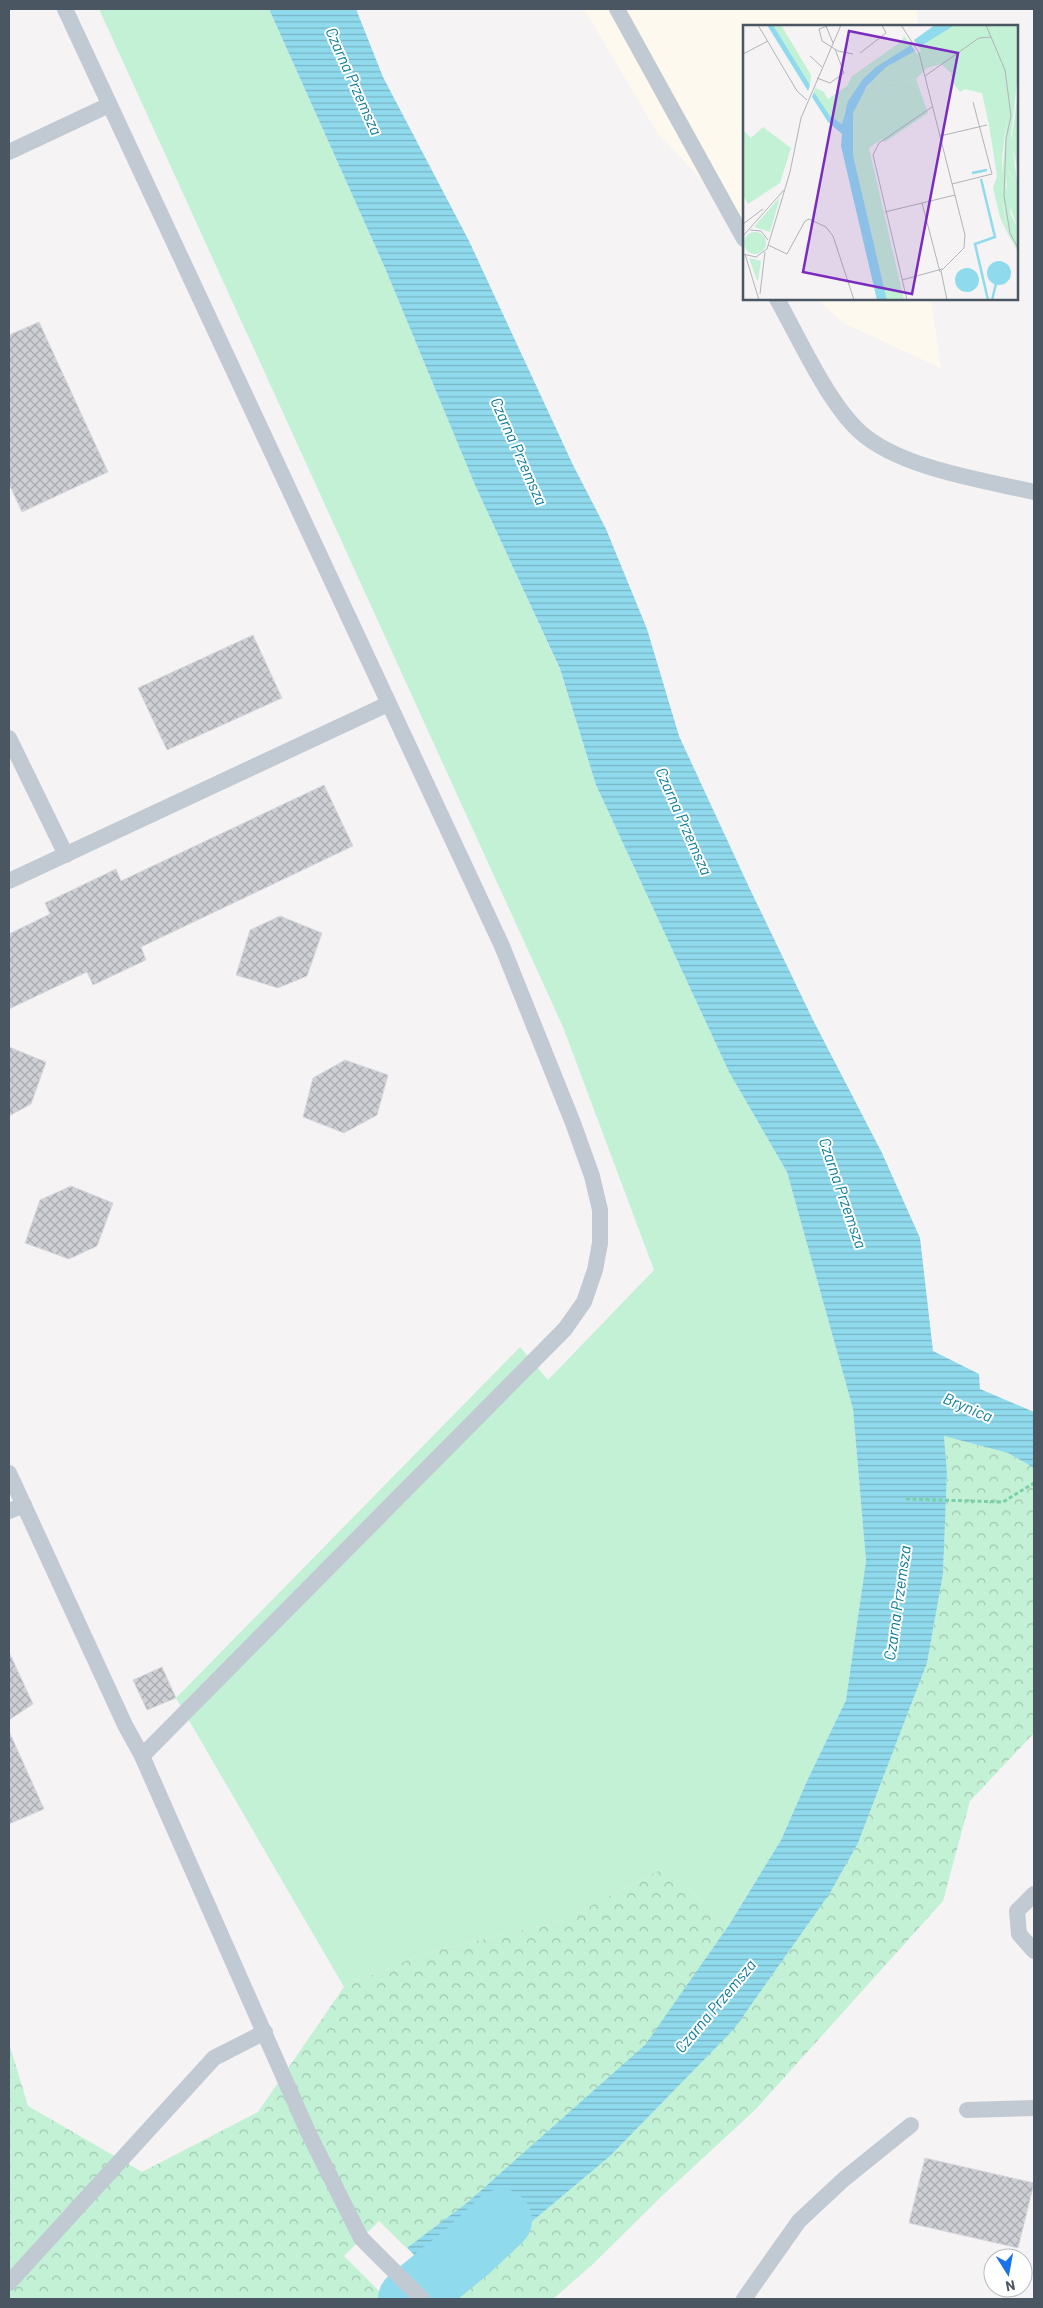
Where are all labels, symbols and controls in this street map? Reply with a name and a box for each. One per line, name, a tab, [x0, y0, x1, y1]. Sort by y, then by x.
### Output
water label: Czarna Przemsza	[322, 24, 387, 138]
inset map	[743, 25, 1018, 300]
water label: Czarna Przemsza	[487, 394, 552, 508]
water label: Czarna Przemsza	[652, 764, 717, 878]
water label: Czarna Przemsza	[816, 1135, 871, 1251]
water label: Brynica	[941, 1388, 996, 1425]
water label: Czarna Przemsza	[879, 1544, 914, 1662]
water label: Czarna Przemsza	[670, 1955, 759, 2056]
north arrow	[983, 2248, 1033, 2298]
text: N	[1004, 2277, 1017, 2295]

